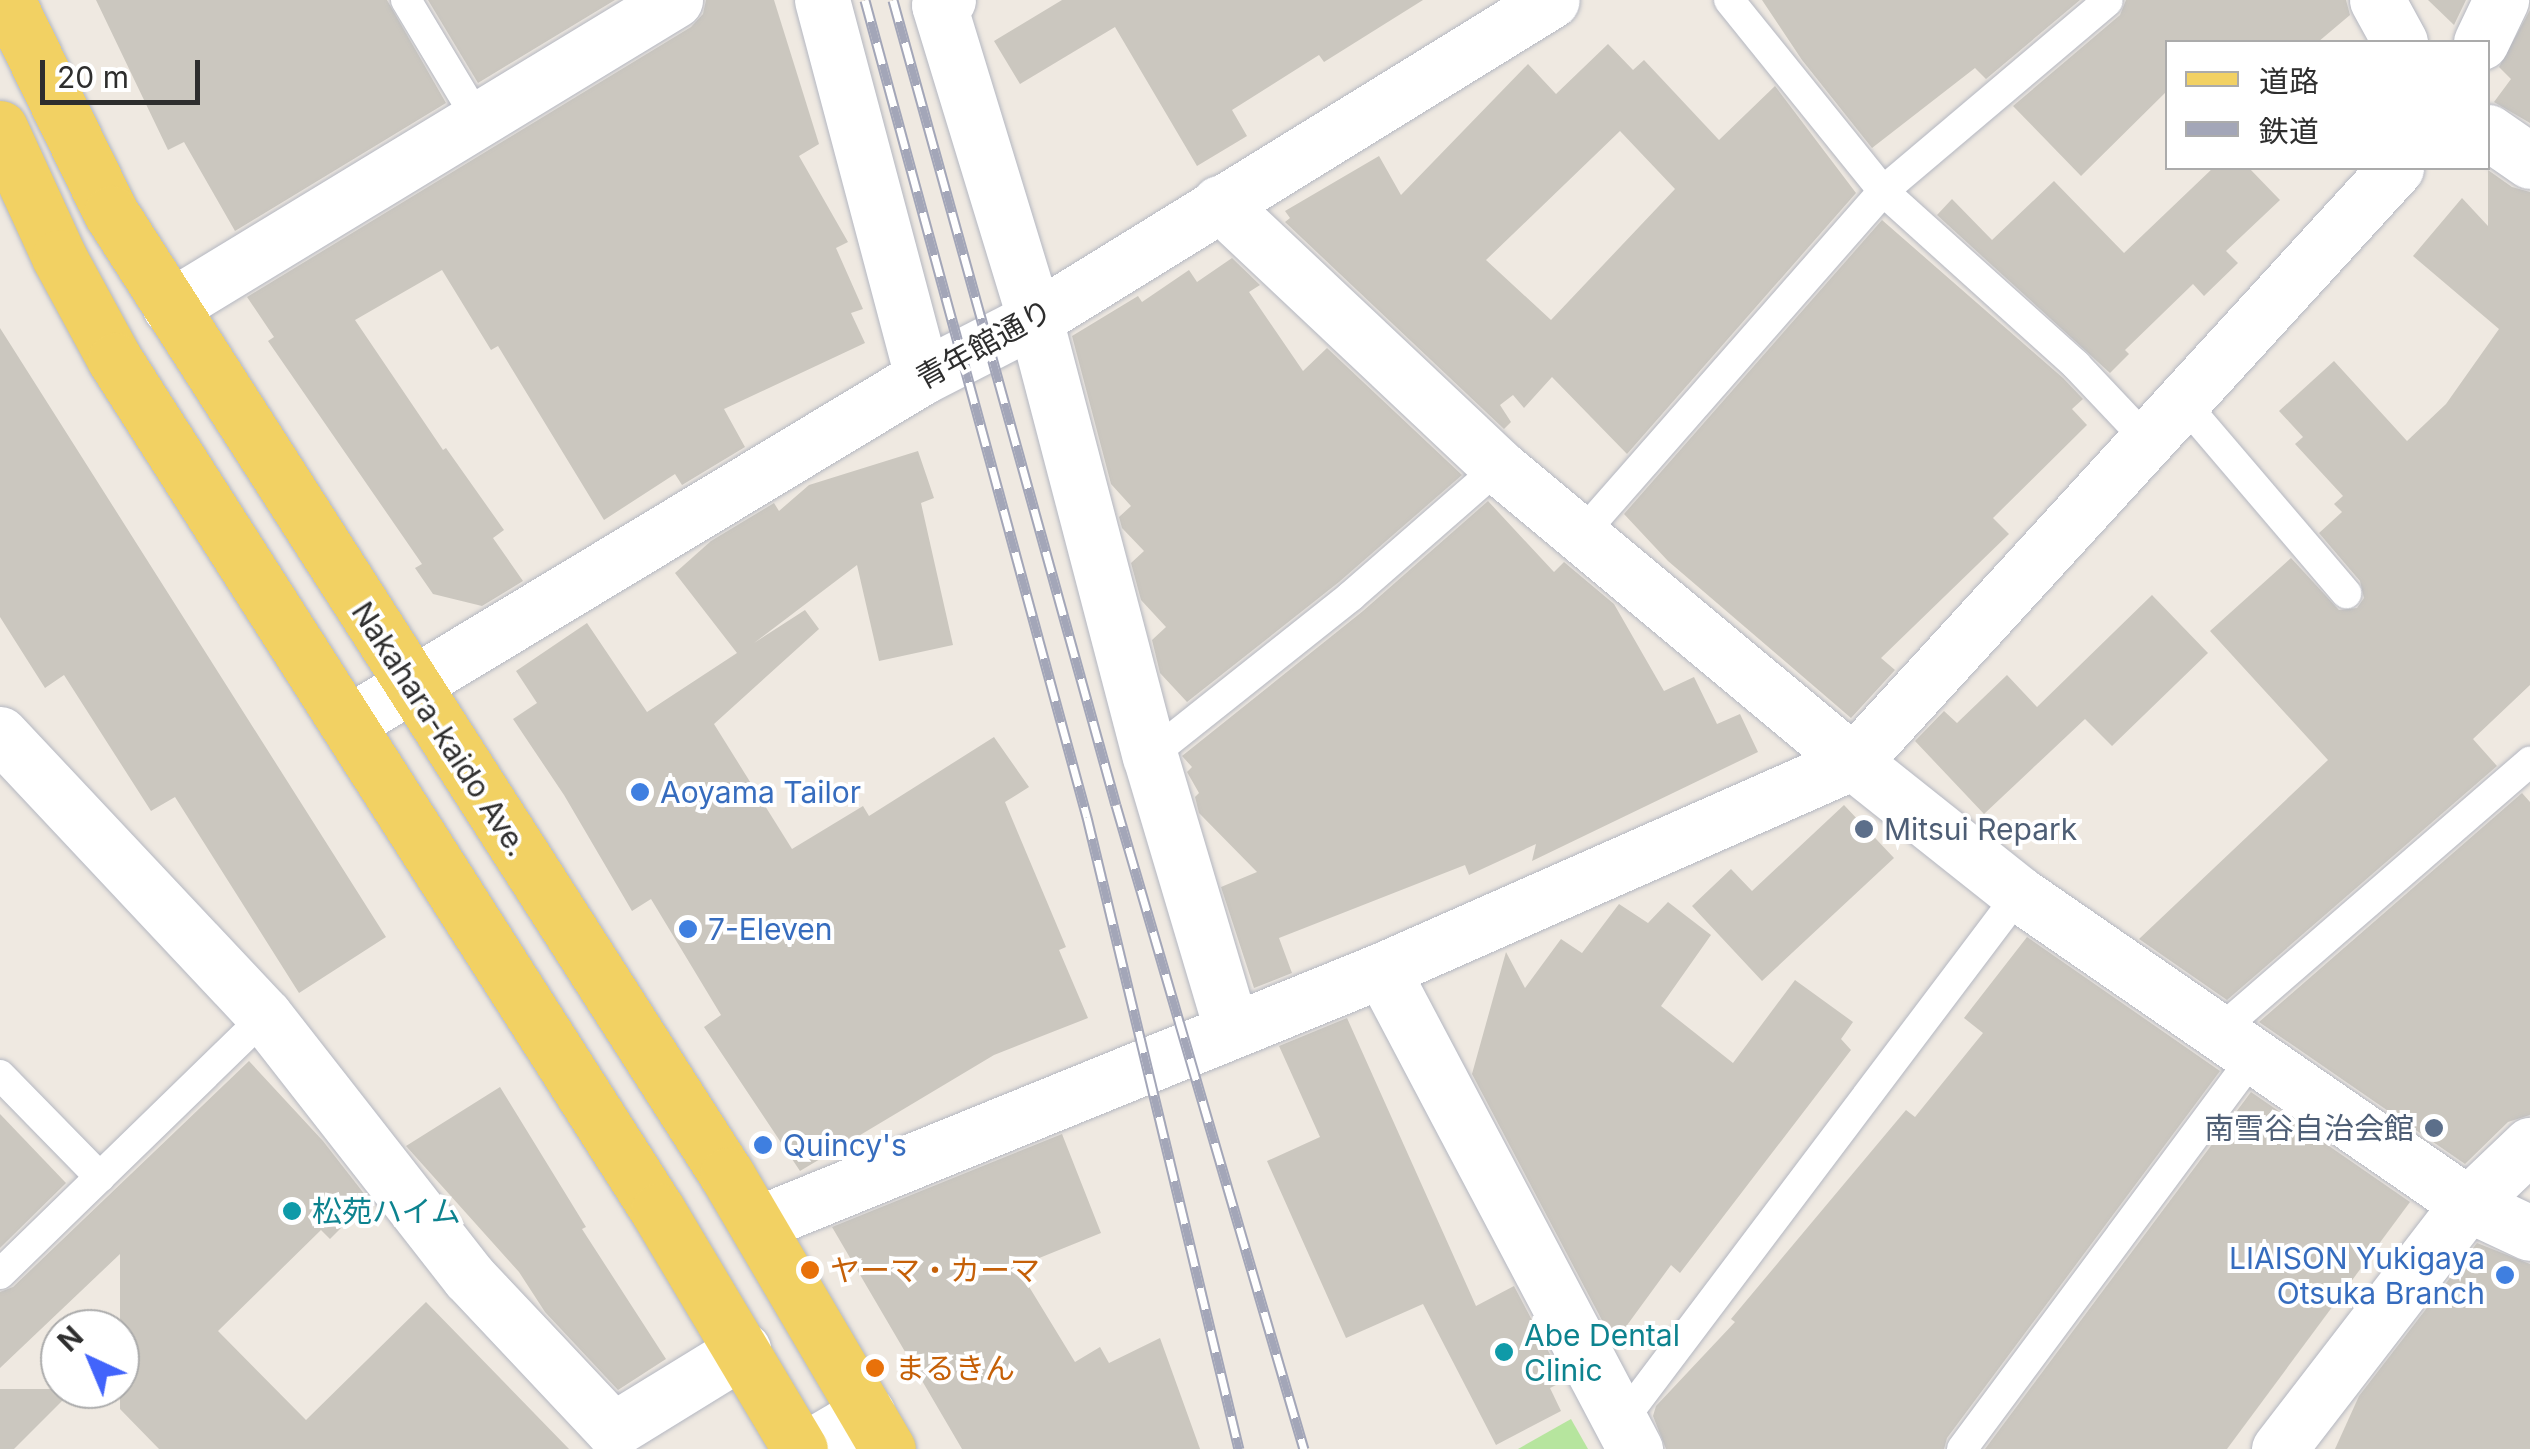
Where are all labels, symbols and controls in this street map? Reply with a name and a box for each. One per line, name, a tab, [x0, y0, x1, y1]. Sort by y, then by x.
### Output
scale bar	[45, 40, 205, 102]
legend	[2165, 40, 2490, 170]
text: 20 m	[57, 59, 129, 95]
text: 道路	[2259, 63, 2319, 99]
text: 鉄道	[2259, 113, 2319, 149]
street label: 青年館通り	[910, 292, 1058, 396]
street label: Nakahara-kaido Ave.	[344, 595, 536, 863]
place label: Aoyama Tailor	[660, 774, 861, 810]
marker: Aoyama Tailor	[629, 781, 651, 803]
place label: Mitsui Repark	[1884, 811, 2077, 847]
marker: Mitsui Repark	[1853, 818, 1875, 840]
place label: 7-Eleven	[708, 911, 832, 947]
marker: 7-Eleven	[677, 918, 699, 940]
place label: 南雪谷自治会館	[2204, 1110, 2414, 1146]
marker: 南雪谷自治会館	[2423, 1117, 2445, 1139]
place label: Quincy's	[783, 1127, 907, 1163]
marker: Quincy's	[752, 1134, 774, 1156]
place label: 松苑ハイム	[312, 1193, 462, 1229]
marker: 松苑ハイム	[281, 1200, 303, 1222]
place label: LIAISON Yukigaya Otsuka Branch	[2229, 1240, 2485, 1310]
place label: ヤーマ・カーマ	[830, 1252, 1040, 1288]
marker: ヤーマ・カーマ	[799, 1259, 821, 1281]
marker: LIAISON Yukigaya Otsuka Branch	[2494, 1264, 2516, 1286]
north arrow	[40, 1309, 140, 1409]
place label: Abe Dental Clinic	[1524, 1317, 1680, 1388]
text: N	[51, 1319, 90, 1359]
marker: Abe Dental Clinic	[1493, 1341, 1515, 1363]
place label: まるきん	[895, 1350, 1015, 1386]
marker: まるきん	[864, 1357, 886, 1379]

